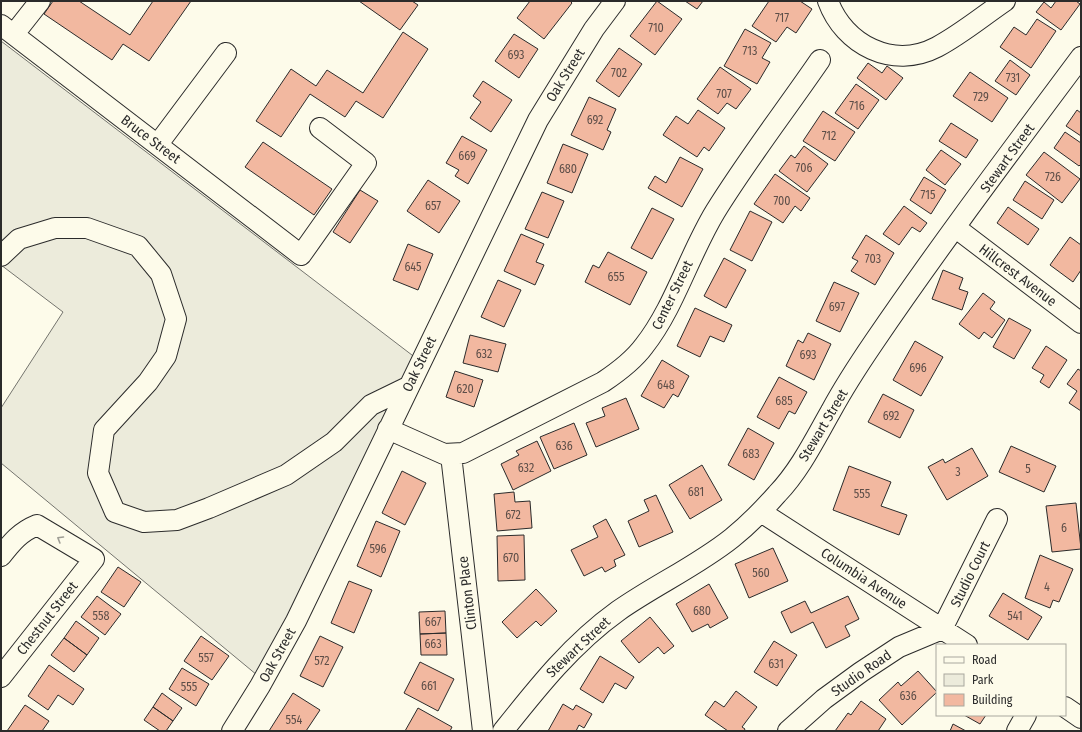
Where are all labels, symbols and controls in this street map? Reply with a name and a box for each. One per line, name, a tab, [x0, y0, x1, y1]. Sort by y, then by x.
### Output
house number: 717	[775, 11, 789, 25]
house number: 710	[648, 21, 664, 35]
house number: 713	[743, 44, 757, 58]
street label: Oak Street	[542, 45, 589, 105]
house number: 693	[508, 48, 524, 62]
house number: 702	[611, 66, 627, 80]
house number: 731	[1006, 71, 1020, 85]
house number: 707	[716, 87, 732, 101]
house number: 729	[973, 90, 989, 104]
house number: 716	[849, 99, 865, 113]
street label: Bruce Street	[118, 111, 184, 168]
house number: 692	[587, 113, 603, 127]
street label: Stewart Street	[977, 120, 1038, 196]
house number: 712	[822, 129, 836, 143]
house number: 669	[458, 149, 476, 163]
house number: 706	[796, 161, 813, 175]
house number: 680	[559, 162, 577, 176]
house number: 726	[1045, 170, 1061, 184]
house number: 715	[921, 188, 936, 202]
house number: 700	[773, 194, 791, 208]
house number: 657	[425, 199, 441, 213]
street label: Hillcrest Avenue	[976, 241, 1060, 310]
house number: 703	[865, 252, 881, 266]
street label: Center Street	[648, 257, 697, 333]
house number: 645	[404, 260, 422, 274]
house number: 655	[608, 270, 625, 284]
house number: 697	[829, 300, 845, 314]
street label: Oak Street	[399, 333, 440, 395]
house number: 632	[476, 347, 492, 361]
house number: 693	[800, 348, 816, 362]
house number: 696	[909, 361, 927, 375]
house number: 648	[657, 378, 675, 392]
house number: 620	[456, 382, 474, 396]
street label: Stewart Street	[795, 386, 852, 464]
house number: 685	[775, 394, 793, 408]
house number: 692	[883, 409, 899, 423]
house number: 636	[555, 439, 573, 453]
house number: 683	[742, 447, 760, 461]
house number: 632	[518, 461, 534, 475]
house number: 5	[1025, 462, 1031, 476]
house number: 3	[955, 465, 961, 479]
house number: 681	[688, 485, 704, 499]
house number: 555	[854, 487, 871, 501]
house number: 672	[505, 508, 521, 522]
house number: 6	[1061, 521, 1067, 535]
one-way arrow	[57, 537, 64, 544]
street label: Studio Court	[947, 538, 994, 610]
house number: 596	[369, 542, 387, 556]
street label: Columbia Avenue	[818, 544, 910, 613]
house number: 670	[503, 551, 519, 565]
street label: Clinton Place	[455, 555, 480, 631]
house number: 560	[752, 566, 770, 580]
street label: Chestnut Street	[13, 578, 82, 659]
house number: 4	[1044, 580, 1050, 594]
house number: 680	[693, 604, 711, 618]
house number: 558	[93, 609, 109, 623]
house number: 541	[1007, 609, 1023, 623]
street label: Stewart Street	[543, 613, 614, 681]
house number: 667	[425, 615, 441, 629]
street label: Oak Street	[256, 625, 300, 685]
house number: 663	[424, 637, 442, 651]
legend	[936, 644, 1066, 716]
street label: Studio Road	[828, 646, 895, 700]
house number: 557	[198, 651, 214, 665]
text: Road	[972, 653, 997, 667]
house number: 572	[314, 654, 330, 668]
house number: 631	[768, 657, 784, 671]
text: Park	[972, 673, 994, 687]
house number: 661	[421, 679, 437, 693]
house number: 555	[181, 680, 198, 694]
house number: 636	[899, 689, 917, 703]
text: Building	[972, 693, 1013, 707]
house number: 554	[286, 713, 303, 727]

